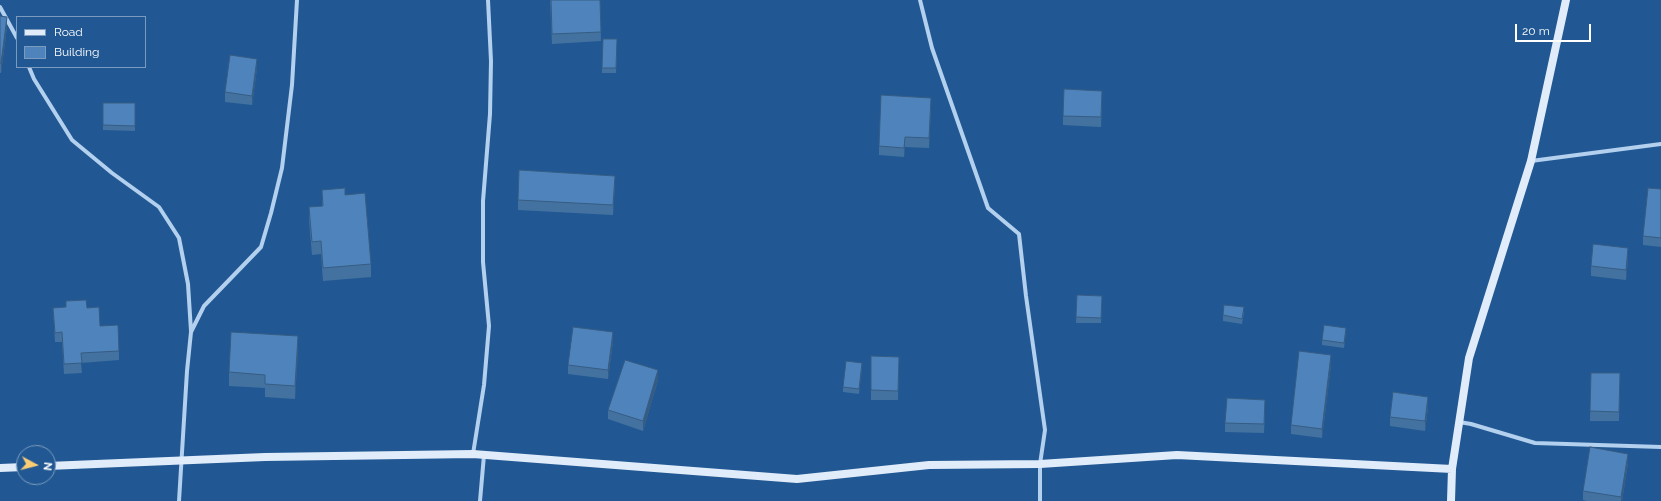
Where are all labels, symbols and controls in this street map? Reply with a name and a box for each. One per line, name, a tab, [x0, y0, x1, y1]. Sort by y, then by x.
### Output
legend	[16, 16, 146, 68]
scale bar	[1517, 16, 1593, 42]
text: 20 m	[1522, 24, 1550, 38]
text: Road	[54, 25, 83, 39]
text: Building	[54, 45, 100, 59]
north arrow	[16, 445, 56, 485]
text: N	[40, 461, 54, 471]

